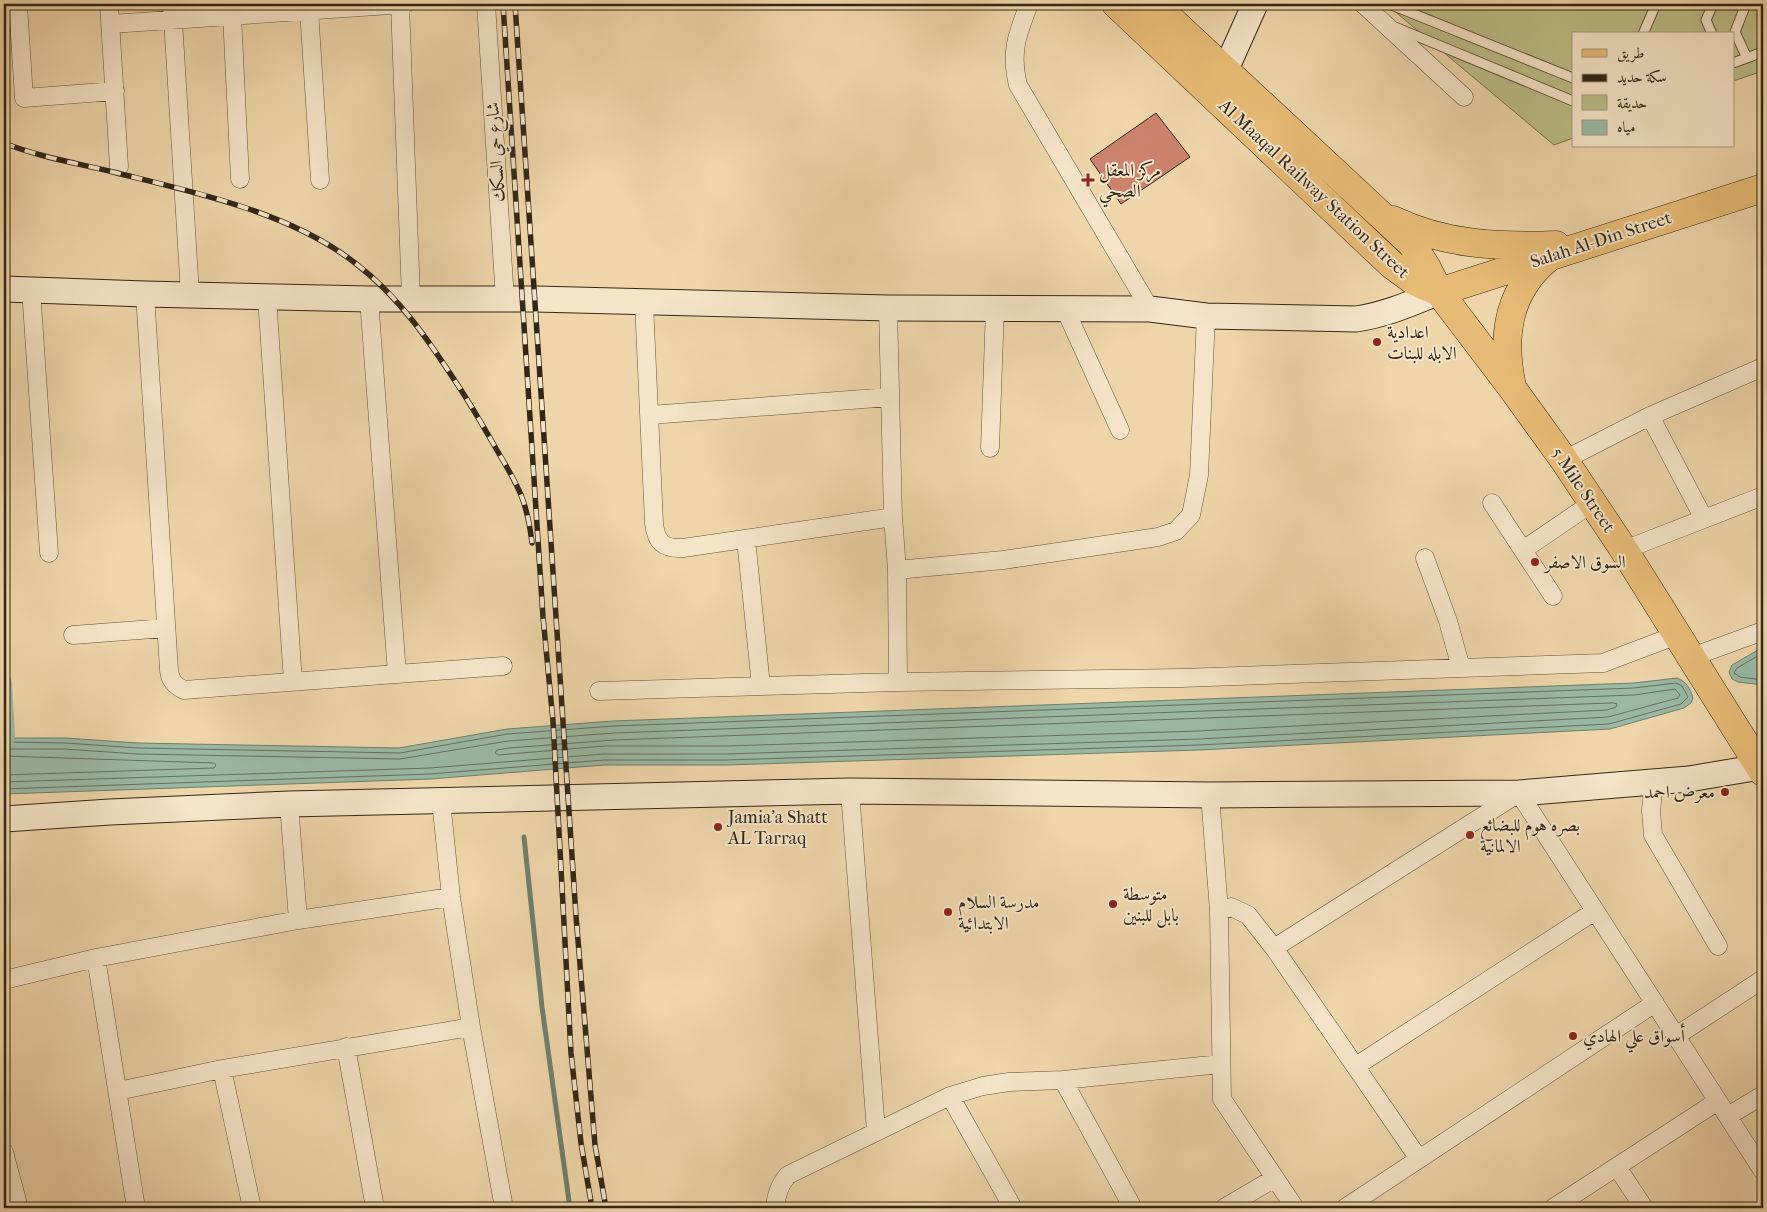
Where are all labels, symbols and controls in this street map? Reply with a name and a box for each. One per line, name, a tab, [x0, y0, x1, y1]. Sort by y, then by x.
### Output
legend	[1572, 32, 1734, 148]
text: طريق	[1617, 44, 1644, 63]
text: سكة حديد	[1617, 68, 1667, 86]
street label: Al Maaqal Railway Station Street	[1214, 94, 1414, 283]
text: حديقة	[1617, 94, 1647, 112]
street label: شارع حي السكك	[482, 101, 514, 203]
text: مياه	[1617, 118, 1635, 136]
place label: مركز المعقل الصحي	[1099, 160, 1161, 208]
marker: مركز المعقل الصحي	[1081, 173, 1095, 187]
street label: Salah Al-Din Street	[1528, 207, 1675, 273]
place label: اعدادية الابله للبنات	[1387, 322, 1457, 364]
marker: اعدادية الابله للبنات	[1371, 336, 1383, 348]
street label: 5 Mile Street	[1547, 443, 1620, 537]
place label: السوق الاصفر	[1543, 552, 1626, 574]
marker: السوق الاصفر	[1529, 556, 1541, 568]
place label: معرض احمد	[1644, 782, 1715, 804]
marker: معرض احمد	[1719, 786, 1731, 798]
place label: Jamia'a Shatt AL Tarraq	[726, 807, 828, 849]
place label: بصره هوم للبضائع الالمانية	[1480, 815, 1580, 857]
marker: Jamia'a Shatt AL Tarraq	[712, 821, 724, 833]
marker: بصره هوم للبضائع الالمانية	[1464, 829, 1476, 841]
place label: متوسطة بابل للبنين	[1123, 884, 1179, 928]
place label: مدرسة السلام الابتدائية	[958, 892, 1039, 934]
marker: متوسطة بابل للبنين	[1107, 898, 1119, 910]
marker: مدرسة السلام الابتدائية	[942, 906, 954, 918]
place label: أسواق علي الهادي	[1583, 1023, 1686, 1053]
marker: أسواق علي الهادي	[1567, 1030, 1579, 1042]

